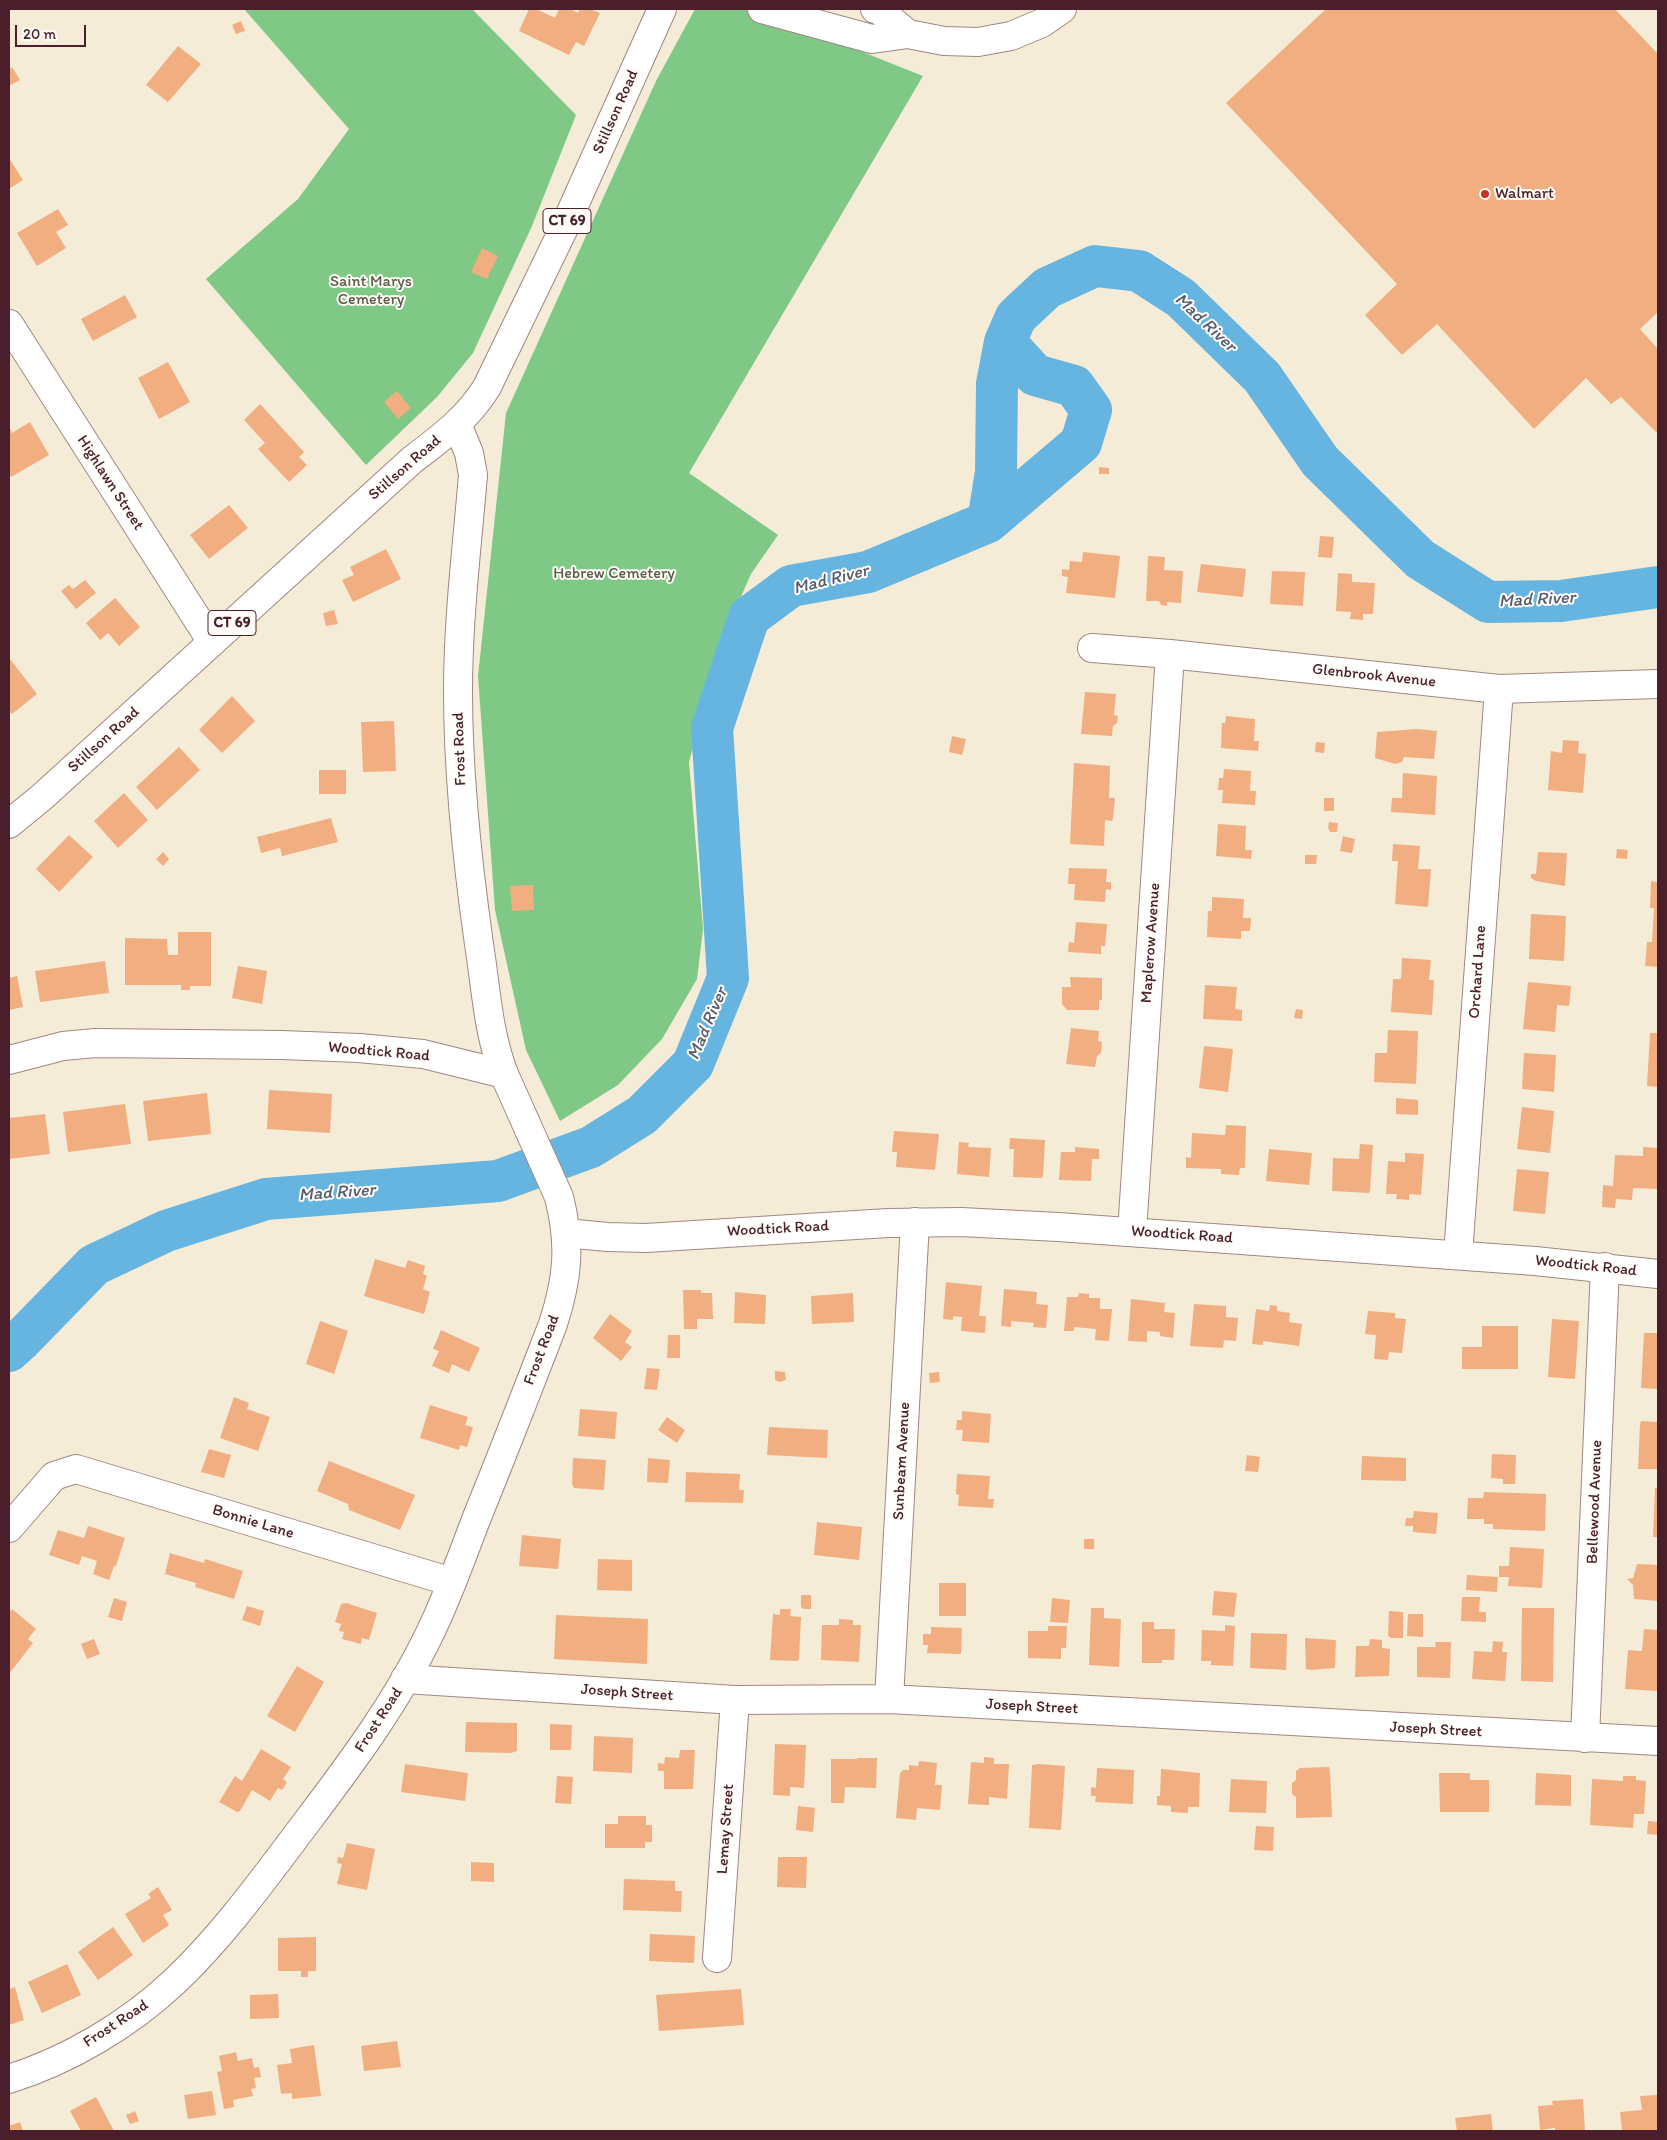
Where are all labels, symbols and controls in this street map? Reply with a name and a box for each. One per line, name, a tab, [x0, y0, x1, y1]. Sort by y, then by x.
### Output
scale bar	[18, 15, 89, 47]
text: 20 m	[23, 25, 56, 43]
street label: Stillson Road	[589, 67, 643, 157]
place label: Walmart	[1495, 184, 1554, 204]
marker: Walmart	[1479, 188, 1491, 200]
road number: CT 69	[543, 208, 591, 234]
park label: Saint Marys Cemetery	[330, 272, 412, 310]
water label: Mad River	[1170, 289, 1240, 357]
street label: Stillson Road	[365, 431, 445, 505]
street label: Highlawn Street	[72, 432, 148, 534]
water label: Mad River	[791, 560, 871, 600]
park label: Hebrew Cemetery	[553, 564, 675, 584]
water label: Mad River	[1498, 587, 1576, 613]
road number: CT 69	[208, 610, 256, 636]
street label: Glenbrook Avenue	[1311, 660, 1437, 692]
street label: Stillson Road	[64, 703, 144, 777]
street label: Frost Road	[449, 712, 471, 786]
street label: Maplerow Avenue	[1137, 882, 1165, 1004]
street label: Orchard Lane	[1465, 925, 1491, 1019]
water label: Mad River	[683, 984, 733, 1064]
street label: Woodtick Road	[327, 1038, 431, 1066]
water label: Mad River	[298, 1180, 376, 1206]
street label: Woodtick Road	[726, 1217, 830, 1241]
street label: Woodtick Road	[1130, 1222, 1234, 1248]
street label: Woodtick Road	[1534, 1251, 1638, 1281]
street label: Frost Road	[520, 1312, 564, 1388]
street label: Sunbeam Avenue	[889, 1401, 915, 1521]
street label: Bellewood Avenue	[1583, 1440, 1607, 1564]
street label: Bonnie Lane	[210, 1500, 296, 1544]
street label: Joseph Street	[580, 1680, 674, 1706]
street label: Frost Road	[351, 1684, 407, 1756]
street label: Joseph Street	[985, 1695, 1079, 1719]
street label: Joseph Street	[1389, 1718, 1483, 1742]
street label: Lemay Street	[713, 1783, 739, 1875]
street label: Frost Road	[80, 1996, 152, 2052]

